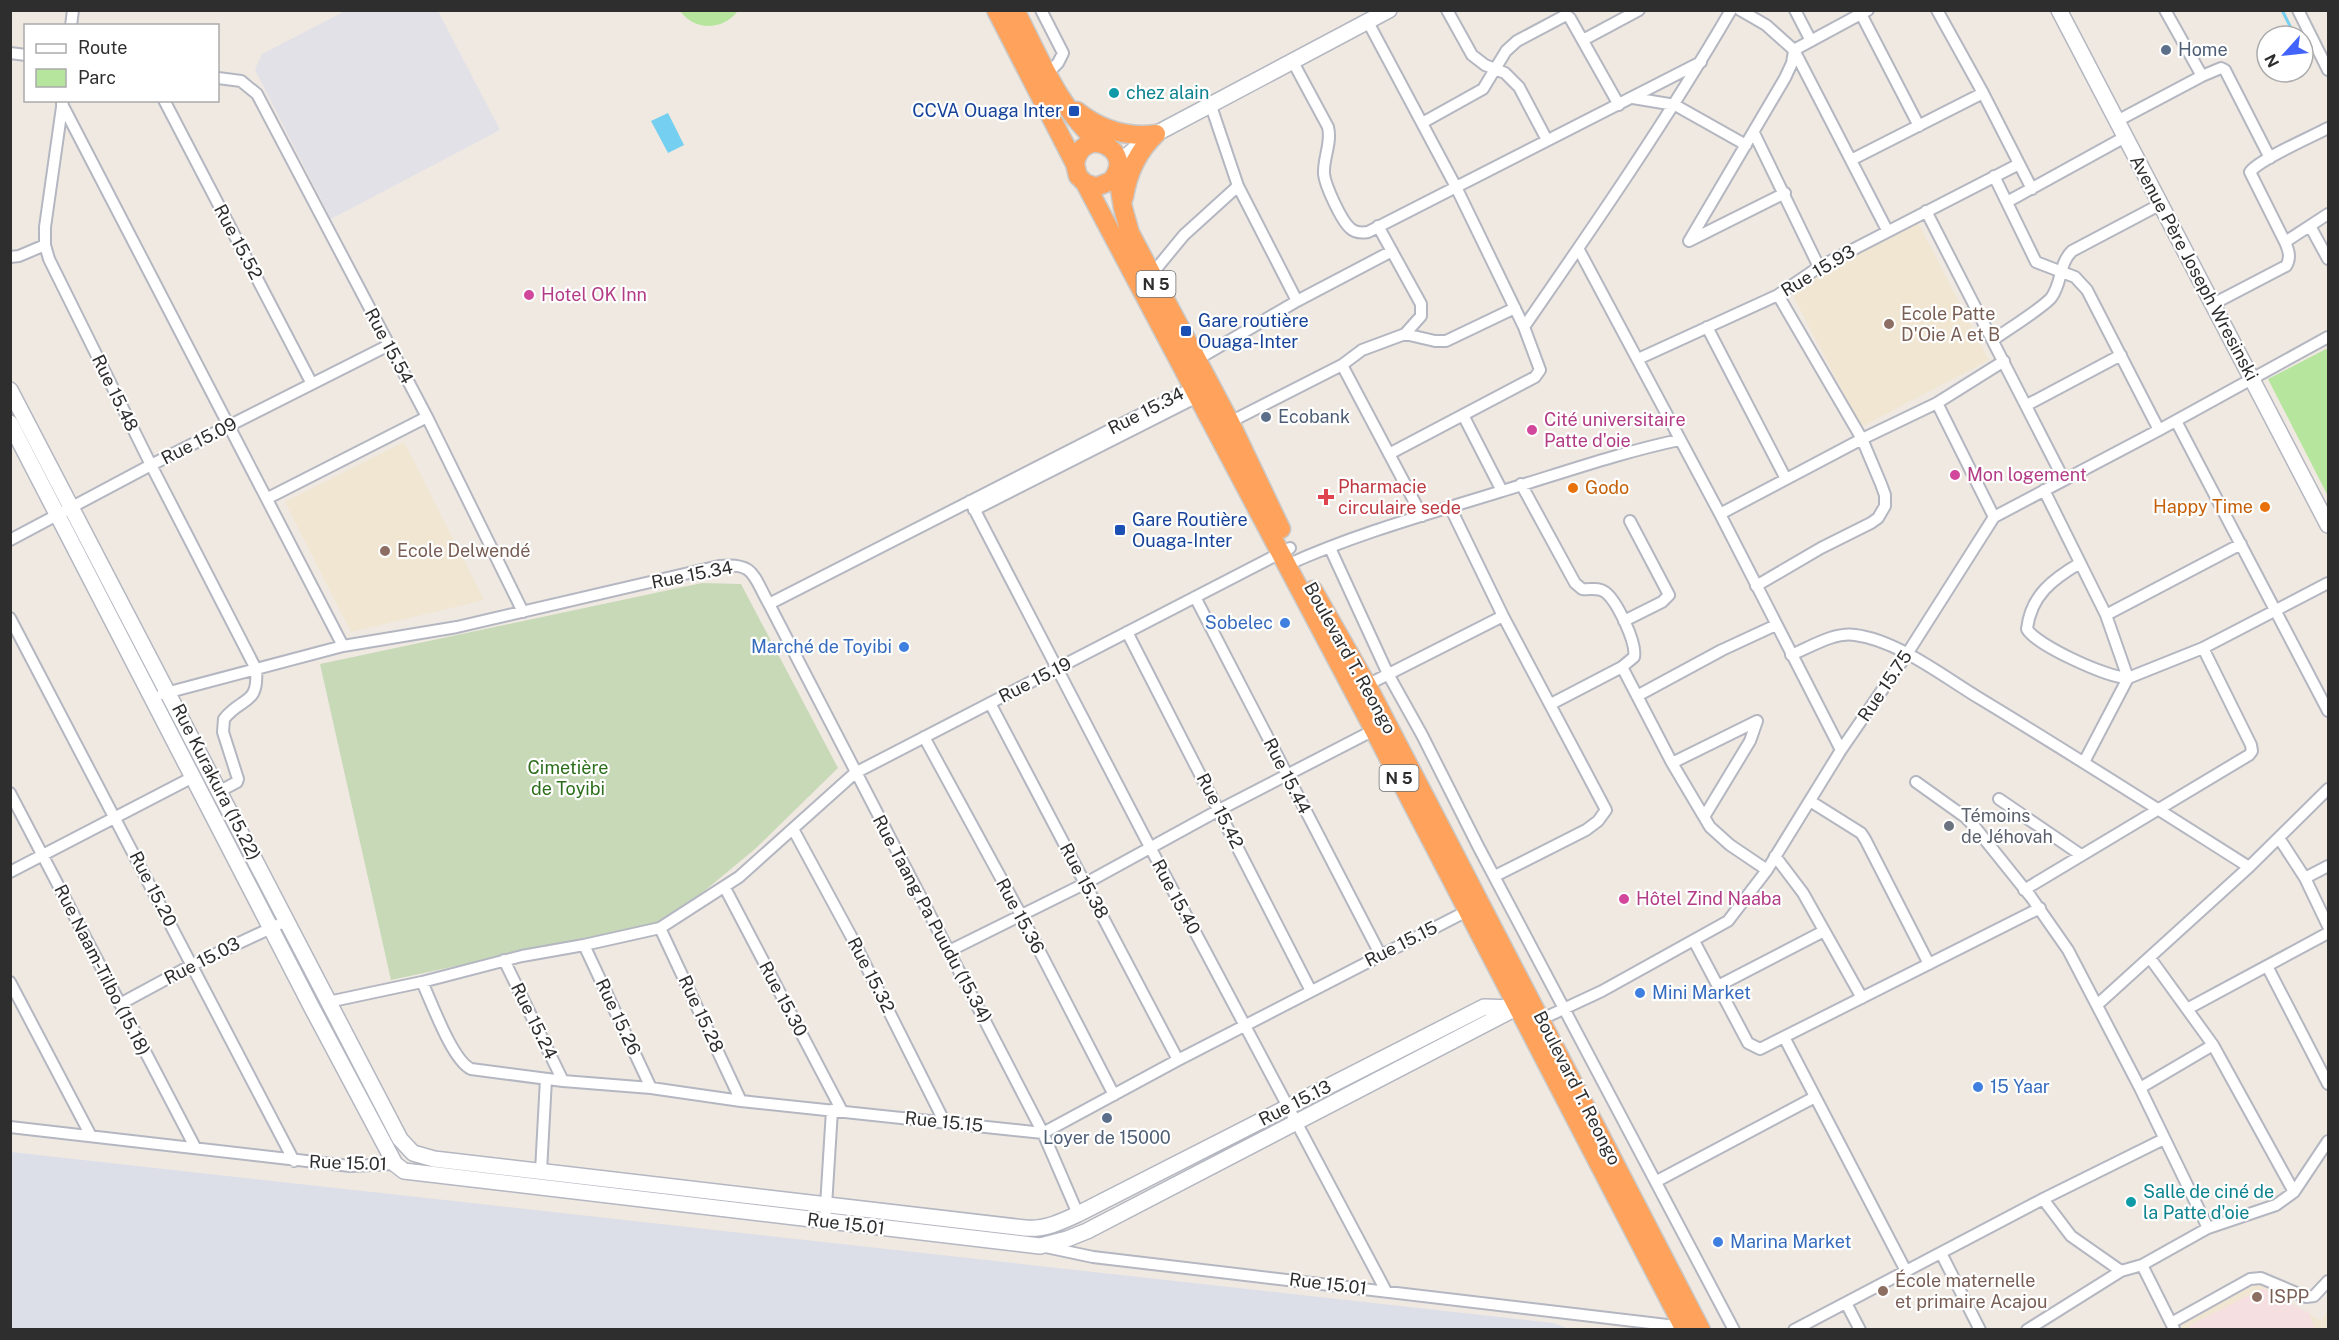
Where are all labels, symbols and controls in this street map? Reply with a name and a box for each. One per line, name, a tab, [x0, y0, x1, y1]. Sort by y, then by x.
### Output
legend	[24, 24, 219, 102]
north arrow	[2255, 24, 2315, 84]
text: Route	[78, 37, 127, 58]
place label: Home	[2178, 39, 2228, 60]
marker: Home	[2159, 43, 2173, 57]
text: N	[2261, 51, 2283, 70]
text: Parc	[78, 67, 116, 88]
place label: chez alain	[1126, 82, 1209, 103]
marker: chez alain	[1107, 86, 1121, 100]
place label: CCVA Ouaga Inter	[912, 100, 1062, 121]
marker: CCVA Ouaga Inter	[1067, 104, 1081, 118]
street label: Avenue Père Joseph Wresinski	[2126, 152, 2263, 384]
street label: Rue 15.52	[210, 201, 267, 283]
street label: Rue 15.93	[1777, 240, 1858, 301]
road number: N 5	[1136, 271, 1176, 297]
place label: Hotel OK Inn	[541, 284, 647, 305]
marker: Hotel OK Inn	[522, 288, 536, 302]
place label: Ecole Patte D'Oie A et B	[1901, 303, 2000, 345]
street label: Rue 15.54	[361, 304, 418, 387]
place label: Gare routière Ouaga-Inter	[1198, 310, 1309, 352]
marker: Ecole Patte D'Oie A et B	[1882, 317, 1896, 331]
marker: Gare routière Ouaga-Inter	[1179, 324, 1193, 338]
street label: Rue 15.48	[88, 351, 143, 435]
street label: Rue 15.34	[1104, 382, 1187, 439]
place label: Ecobank	[1278, 406, 1350, 427]
place label: Cité universitaire Patte d'oie	[1544, 409, 1686, 451]
marker: Ecobank	[1259, 410, 1273, 424]
street label: Rue 15.09	[157, 413, 240, 469]
marker: Cité universitaire Patte d'oie	[1525, 423, 1539, 437]
place label: Mon logement	[1967, 464, 2087, 485]
marker: Mon logement	[1948, 468, 1962, 482]
place label: Pharmacie circulaire sede	[1338, 476, 1461, 518]
place label: Godo	[1585, 477, 1629, 498]
marker: Godo	[1566, 481, 1580, 495]
marker: Pharmacie circulaire sede	[1319, 490, 1333, 504]
place label: Happy Time	[2153, 496, 2253, 517]
marker: Happy Time	[2258, 500, 2272, 514]
place label: Gare Routière Ouaga-Inter	[1132, 509, 1248, 551]
marker: Gare Routière Ouaga-Inter	[1113, 523, 1127, 537]
place label: Ecole Delwendé	[397, 540, 531, 561]
marker: Ecole Delwendé	[378, 544, 392, 558]
street label: Rue 15.34	[649, 556, 734, 593]
street label: Boulevard T. Reongo	[1300, 578, 1401, 737]
place label: Sobelec	[1205, 612, 1273, 633]
marker: Sobelec	[1278, 616, 1292, 630]
place label: Marché de Toyibi	[751, 636, 892, 657]
marker: Marché de Toyibi	[897, 640, 911, 654]
street label: Rue 15.75	[1853, 646, 1916, 725]
street label: Rue 15.19	[995, 652, 1074, 707]
street label: Rue Kurakura (15.22)	[168, 700, 265, 864]
street label: Rue 15.44	[1259, 734, 1315, 817]
park label: Cimetière de Toyibi	[527, 757, 609, 799]
road number: N 5	[1380, 765, 1418, 791]
street label: Rue 15.42	[1193, 770, 1248, 852]
place label: Témoins de Jéhovah	[1961, 805, 2053, 847]
street label: Rue Taang Pa Puudu (15.34)	[869, 811, 996, 1026]
marker: Témoins de Jéhovah	[1942, 819, 1956, 833]
street label: Rue 15.38	[1056, 839, 1113, 922]
street label: Rue 15.20	[125, 847, 181, 930]
street label: Rue 15.40	[1148, 856, 1205, 938]
street label: Rue 15.36	[992, 875, 1049, 957]
street label: Rue Naam-Tilbo (15.18)	[50, 881, 155, 1059]
place label: Hôtel Zind Naaba	[1636, 888, 1781, 909]
marker: Hôtel Zind Naaba	[1617, 892, 1631, 906]
street label: Rue 15.15	[1361, 916, 1441, 971]
street label: Rue 15.03	[160, 933, 243, 989]
street label: Rue 15.32	[843, 934, 899, 1016]
street label: Rue 15.30	[755, 958, 812, 1040]
street label: Rue 15.28	[674, 972, 728, 1056]
street label: Rue 15.26	[592, 975, 645, 1058]
street label: Rue 15.24	[507, 979, 562, 1062]
place label: Mini Market	[1652, 982, 1751, 1003]
marker: Mini Market	[1633, 986, 1647, 1000]
street label: Boulevard T. Reongo	[1529, 1007, 1625, 1168]
street label: Rue 15.13	[1255, 1075, 1335, 1130]
place label: 15 Yaar	[1990, 1076, 2050, 1097]
marker: 15 Yaar	[1971, 1080, 1985, 1094]
street label: Rue 15.15	[904, 1107, 984, 1136]
marker: Loyer de 15000	[1100, 1111, 1114, 1125]
place label: Loyer de 15000	[1043, 1127, 1171, 1148]
street label: Rue 15.01	[309, 1151, 387, 1174]
place label: Salle de ciné de la Patte d'oie	[2143, 1181, 2274, 1223]
marker: Salle de ciné de la Patte d'oie	[2124, 1195, 2138, 1209]
street label: Rue 15.01	[806, 1208, 886, 1239]
place label: Marina Market	[1730, 1231, 1851, 1252]
marker: Marina Market	[1711, 1235, 1725, 1249]
street label: Rue 15.01	[1288, 1268, 1368, 1299]
place label: École maternelle et primaire Acajou	[1895, 1269, 2047, 1312]
marker: École maternelle et primaire Acajou	[1876, 1284, 1890, 1298]
place label: ISPP	[2269, 1286, 2309, 1307]
marker: ISPP	[2250, 1290, 2264, 1304]

